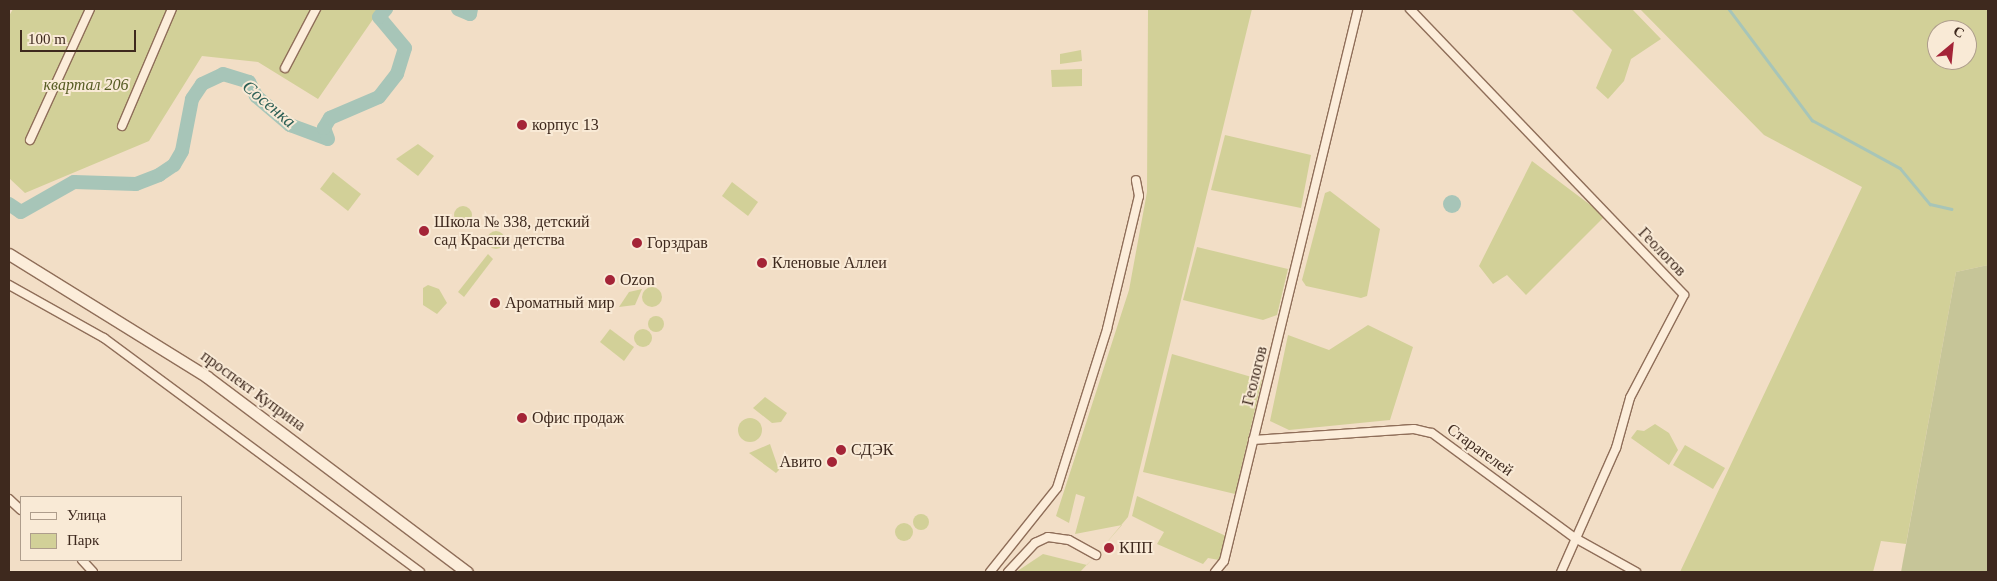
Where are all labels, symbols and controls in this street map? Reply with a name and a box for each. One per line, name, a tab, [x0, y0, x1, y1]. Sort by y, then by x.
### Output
scale bar	[22, 20, 139, 52]
north arrow	[1927, 20, 1977, 70]
text: С	[1951, 23, 1967, 41]
text: 100 m	[28, 31, 66, 47]
park label: квартал 206	[44, 75, 128, 95]
water label: Сосенка	[238, 76, 300, 132]
place label: корпус 13	[532, 115, 599, 135]
marker: корпус 13	[516, 119, 528, 131]
place label: Школа № 338, детский сад Краски детства	[434, 212, 590, 250]
street label: Геологов	[1634, 224, 1690, 280]
marker: Школа № 338, детский сад Краски детства	[418, 225, 430, 237]
place label: Горздрав	[647, 233, 708, 253]
marker: Горздрав	[631, 237, 643, 249]
place label: Кленовые Аллеи	[772, 253, 887, 273]
marker: Кленовые Аллеи	[756, 257, 768, 269]
place label: Ozon	[620, 270, 655, 290]
marker: Ozon	[604, 274, 616, 286]
place label: Ароматный мир	[505, 293, 615, 313]
marker: Ароматный мир	[489, 297, 501, 309]
street label: Геологов	[1238, 344, 1272, 408]
street label: проспект Куприна	[197, 347, 309, 435]
place label: Офис продаж	[532, 408, 624, 428]
marker: Офис продаж	[516, 412, 528, 424]
street label: Старателей	[1443, 420, 1517, 480]
place label: СДЭК	[851, 440, 893, 460]
marker: СДЭК	[835, 444, 847, 456]
place label: Авито	[780, 452, 822, 472]
marker: Авито	[826, 456, 838, 468]
legend	[20, 496, 182, 561]
text: Улица	[67, 507, 106, 523]
text: Парк	[67, 532, 99, 548]
place label: КПП	[1119, 538, 1153, 558]
marker: КПП	[1103, 542, 1115, 554]

